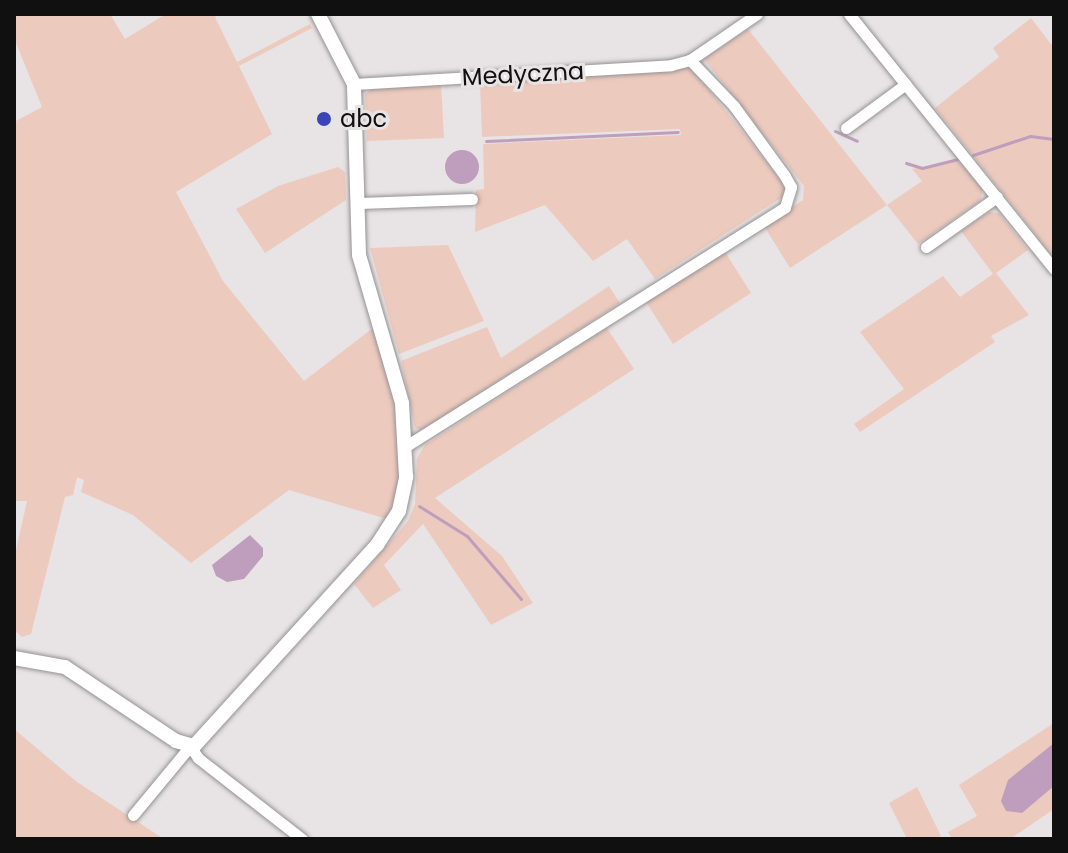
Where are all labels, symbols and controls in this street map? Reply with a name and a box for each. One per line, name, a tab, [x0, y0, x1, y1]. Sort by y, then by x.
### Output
street label: Medyczna	[461, 56, 585, 92]
place label: abc	[340, 105, 387, 133]
marker: abc	[315, 110, 333, 128]

